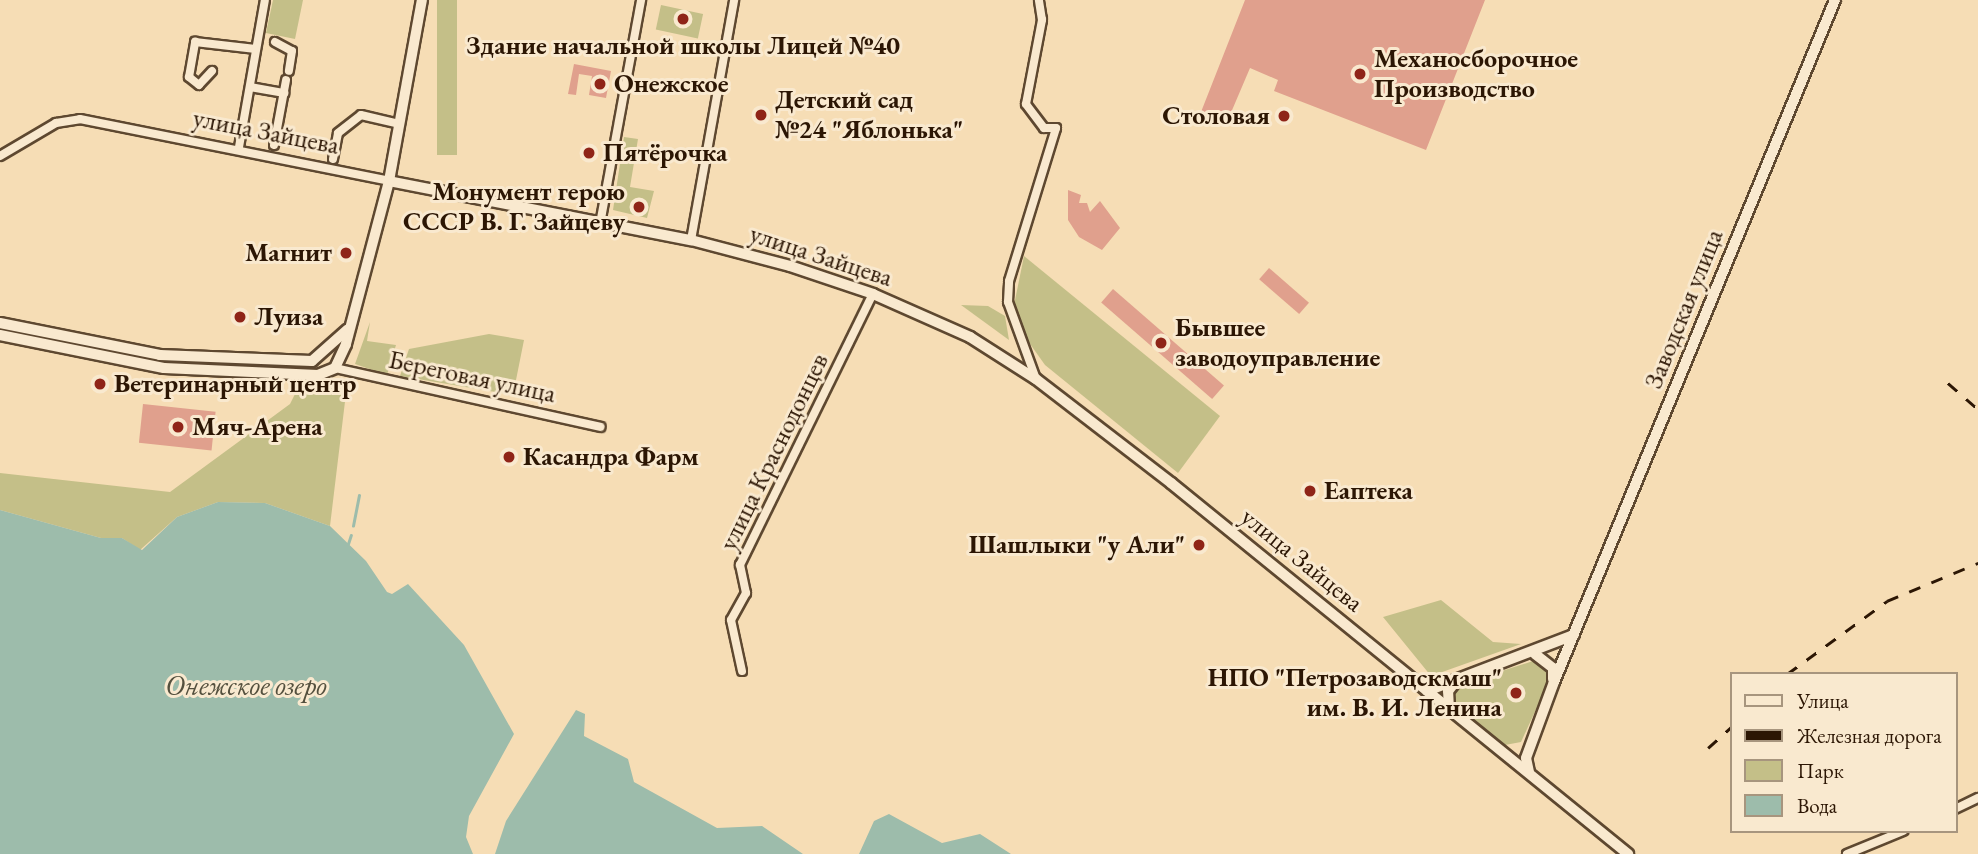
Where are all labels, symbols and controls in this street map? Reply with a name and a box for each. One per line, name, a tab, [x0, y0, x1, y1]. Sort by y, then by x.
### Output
marker: Здание начальной школы Лицей №40	[675, 11, 691, 27]
place label: Здание начальной школы Лицей №40	[466, 30, 900, 62]
place label: Механосборочное Производство	[1374, 43, 1578, 104]
marker: Механосборочное Производство	[1352, 66, 1368, 82]
place label: Онежское	[614, 68, 729, 100]
marker: Онежское	[592, 76, 608, 92]
place label: Детский сад №24 "Яблонька"	[775, 84, 963, 146]
place label: Столовая	[1162, 100, 1270, 132]
street label: улица Зайцева	[190, 103, 342, 161]
marker: Детский сад №24 "Яблонька"	[753, 107, 769, 123]
marker: Столовая	[1276, 108, 1292, 124]
place label: Пятёрочка	[603, 137, 727, 169]
marker: Пятёрочка	[581, 145, 597, 161]
place label: Монумент герою СССР В. Г. Зайцеву	[403, 176, 625, 238]
marker: Монумент герою СССР В. Г. Зайцеву	[631, 199, 647, 215]
street label: улица Зайцева	[746, 218, 896, 294]
street label: Заводская улица	[1638, 225, 1730, 393]
place label: Магнит	[245, 237, 332, 269]
marker: Магнит	[338, 245, 354, 261]
place label: Луиза	[254, 301, 323, 333]
marker: Луиза	[232, 309, 248, 325]
place label: Бывшее заводоуправление	[1175, 312, 1380, 374]
marker: Бывшее заводоуправление	[1153, 335, 1169, 351]
street label: Береговая улица	[386, 344, 558, 410]
street label: улица Краснодонцев	[713, 348, 835, 556]
place label: Ветеринарный центр	[114, 368, 356, 400]
marker: Ветеринарный центр	[92, 376, 108, 392]
place label: Мяч-Арена	[192, 411, 323, 443]
marker: Мяч-Арена	[170, 419, 186, 435]
place label: Касандра Фарм	[523, 441, 699, 473]
marker: Касандра Фарм	[501, 449, 517, 465]
place label: Еаптека	[1324, 475, 1413, 507]
marker: Еаптека	[1302, 483, 1318, 499]
street label: улица Зайцева	[1235, 501, 1369, 619]
place label: Шашлыки "у Али"	[969, 529, 1185, 561]
marker: Шашлыки "у Али"	[1191, 537, 1207, 553]
place label: НПО "Петрозаводскмаш" им. В. И. Ленина	[1208, 662, 1502, 724]
water label: Онежское озеро	[165, 668, 327, 702]
legend	[1730, 672, 1957, 833]
marker: НПО "Петрозаводскмаш" им. В. И. Ленина	[1508, 685, 1524, 701]
text: Улица	[1797, 687, 1849, 714]
text: Железная дорога	[1797, 722, 1942, 749]
text: Парк	[1797, 757, 1844, 784]
text: Вода	[1797, 792, 1837, 819]

